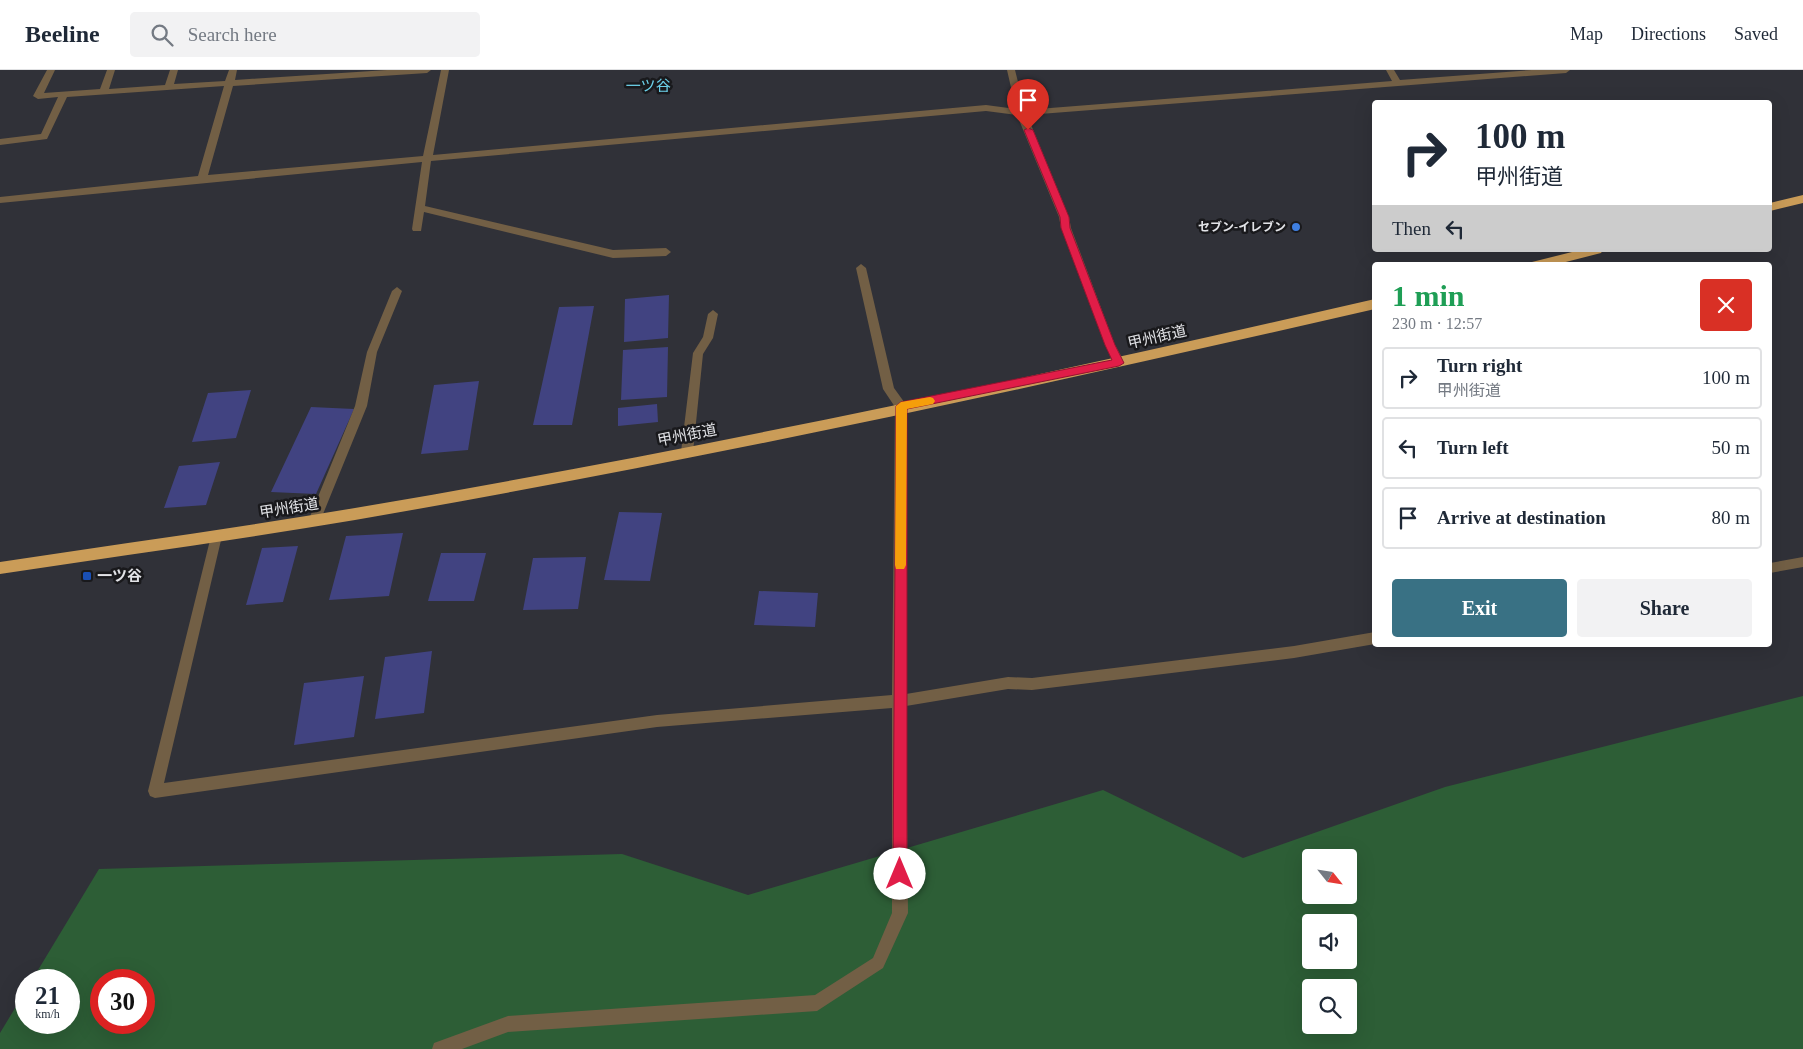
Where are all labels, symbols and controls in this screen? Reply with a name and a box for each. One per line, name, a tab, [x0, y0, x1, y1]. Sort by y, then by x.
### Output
search box	[130, 12, 480, 57]
text: Beeline	[25, 21, 100, 47]
icon: search	[148, 21, 176, 49]
text: Search here	[188, 24, 277, 45]
text: Map	[1570, 24, 1603, 44]
text: Directions	[1631, 24, 1706, 44]
text: Saved	[1734, 24, 1778, 44]
district label: 一ツ谷	[625, 78, 671, 94]
pin	[1007, 79, 1049, 130]
icon: arrive	[1014, 86, 1042, 114]
text: 100 m	[1475, 117, 1565, 156]
icon: right	[1392, 120, 1457, 185]
text: 甲州街道	[1475, 164, 1563, 189]
icon: left	[1441, 215, 1469, 243]
text: Then	[1392, 218, 1431, 239]
place label: セブン-イレブン	[1198, 220, 1286, 234]
marker: セブン-イレブン	[1290, 221, 1302, 233]
text: 1 min	[1392, 279, 1465, 312]
button: close	[1700, 279, 1752, 331]
text: 230 m · 12:57	[1392, 315, 1482, 332]
street label: 甲州街道	[1126, 321, 1188, 352]
text: Turn right	[1437, 355, 1522, 376]
icon: right	[1394, 364, 1422, 392]
text: 100 m	[1702, 367, 1750, 388]
text: 甲州街道	[1437, 382, 1501, 399]
street label: 甲州街道	[656, 420, 718, 449]
icon: left	[1394, 434, 1422, 462]
text: Turn left	[1437, 437, 1509, 458]
text: 50 m	[1711, 437, 1750, 458]
street label: 甲州街道	[258, 494, 320, 521]
icon: arrive	[1394, 504, 1422, 532]
text: Arrive at destination	[1437, 507, 1606, 528]
text: 80 m	[1711, 507, 1750, 528]
place label: 一ツ谷	[97, 568, 142, 584]
marker: 一ツ谷	[81, 570, 93, 582]
button: Exit	[1392, 579, 1567, 637]
button: Share	[1577, 579, 1752, 637]
position arrow	[873, 847, 925, 899]
north arrow	[1302, 849, 1358, 904]
map controls	[1302, 849, 1357, 1034]
button: sound	[1302, 914, 1357, 969]
speed limit sign: 30	[90, 969, 155, 1034]
button: search	[1302, 979, 1357, 1034]
text: 21	[35, 982, 60, 1009]
text: km/h	[35, 1007, 60, 1021]

